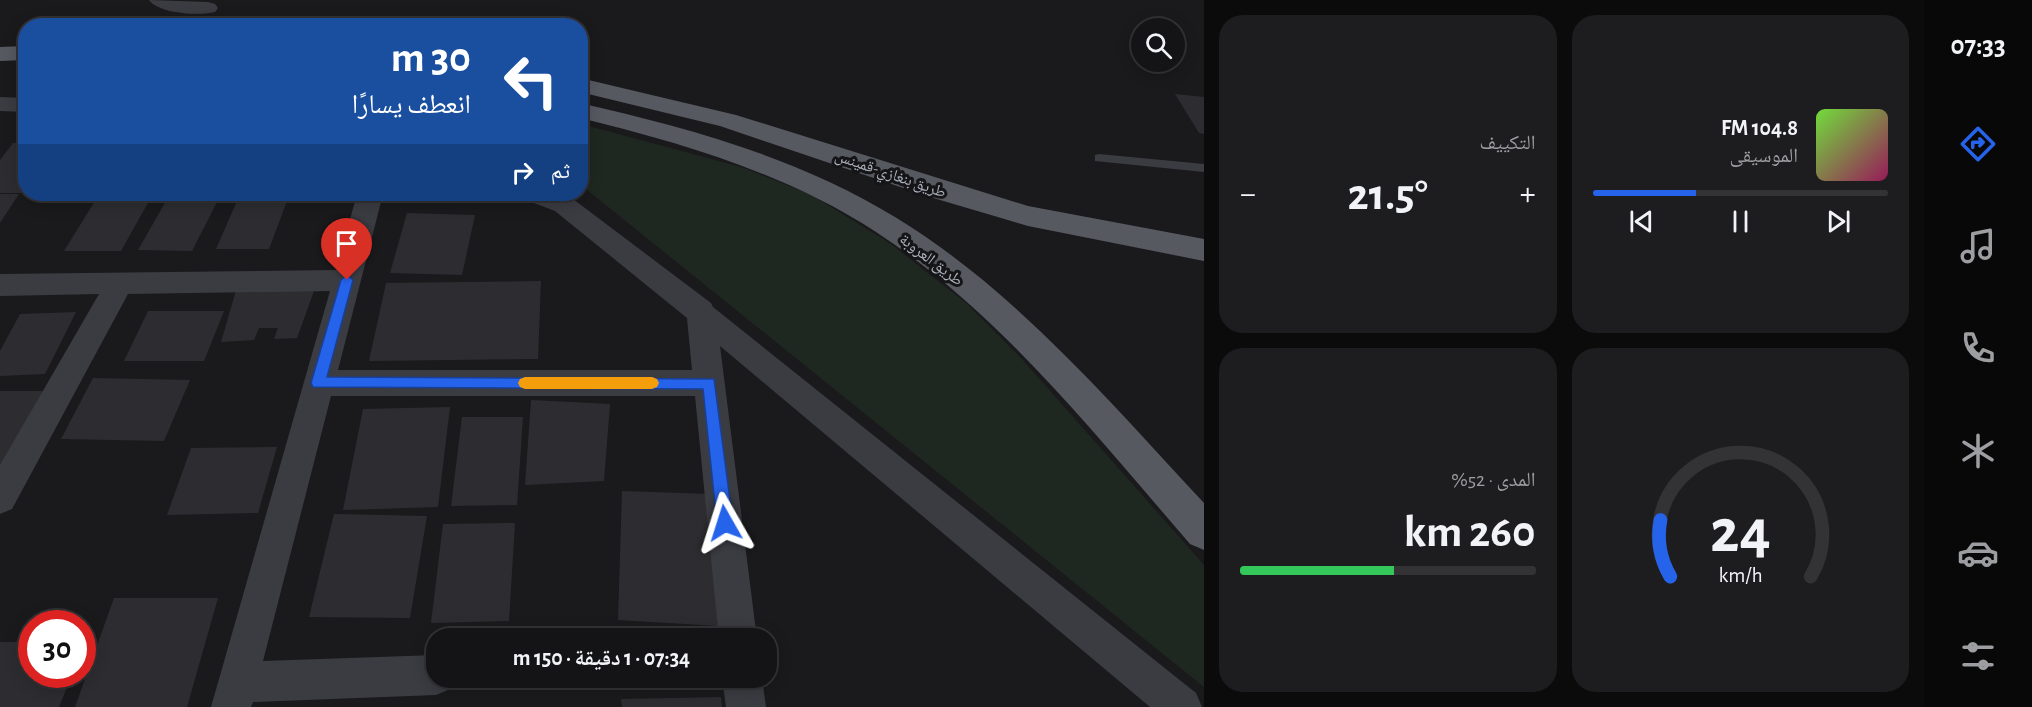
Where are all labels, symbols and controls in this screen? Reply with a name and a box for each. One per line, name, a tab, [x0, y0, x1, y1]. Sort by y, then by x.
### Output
map controls	[1131, 18, 1185, 72]
button: search	[1131, 18, 1185, 72]
text: 07:33	[1950, 32, 2006, 59]
text: 30 m	[391, 37, 471, 79]
icon: left	[492, 42, 570, 120]
text: انعطف يسارًا	[352, 91, 471, 118]
text: 104.8 FM	[1721, 117, 1798, 139]
icon: directions	[1957, 123, 1999, 165]
text: التكييف	[1479, 133, 1536, 153]
text: الموسيقى	[1730, 146, 1798, 166]
street label: طريق بنغازي-قمينس	[832, 147, 948, 204]
icon: right	[506, 156, 539, 189]
text: ثم	[551, 160, 570, 182]
text: 21.5°	[1348, 173, 1428, 218]
text: −	[1240, 178, 1256, 211]
text: +	[1520, 178, 1535, 211]
icon: previous	[1625, 205, 1658, 238]
icon: pause	[1724, 205, 1757, 238]
icon: next	[1822, 205, 1855, 238]
pin	[321, 218, 372, 280]
icon: music	[1957, 225, 1999, 267]
icon: arrive	[330, 227, 363, 260]
street label: طريق العروبة	[895, 231, 966, 290]
icon: phone	[1957, 327, 1999, 369]
icon: climate	[1957, 430, 1999, 472]
text: المدى · 52%	[1451, 470, 1536, 490]
position arrow	[693, 491, 757, 555]
text: 24	[1710, 501, 1771, 563]
text: 260 km	[1404, 510, 1536, 555]
icon: car	[1957, 532, 1999, 574]
text: km/h	[1718, 565, 1762, 586]
speed limit sign: 30	[18, 610, 96, 688]
icon: filters	[1957, 635, 1999, 677]
text: 07:34 · 1 دقيقة · 150 m	[513, 647, 690, 669]

